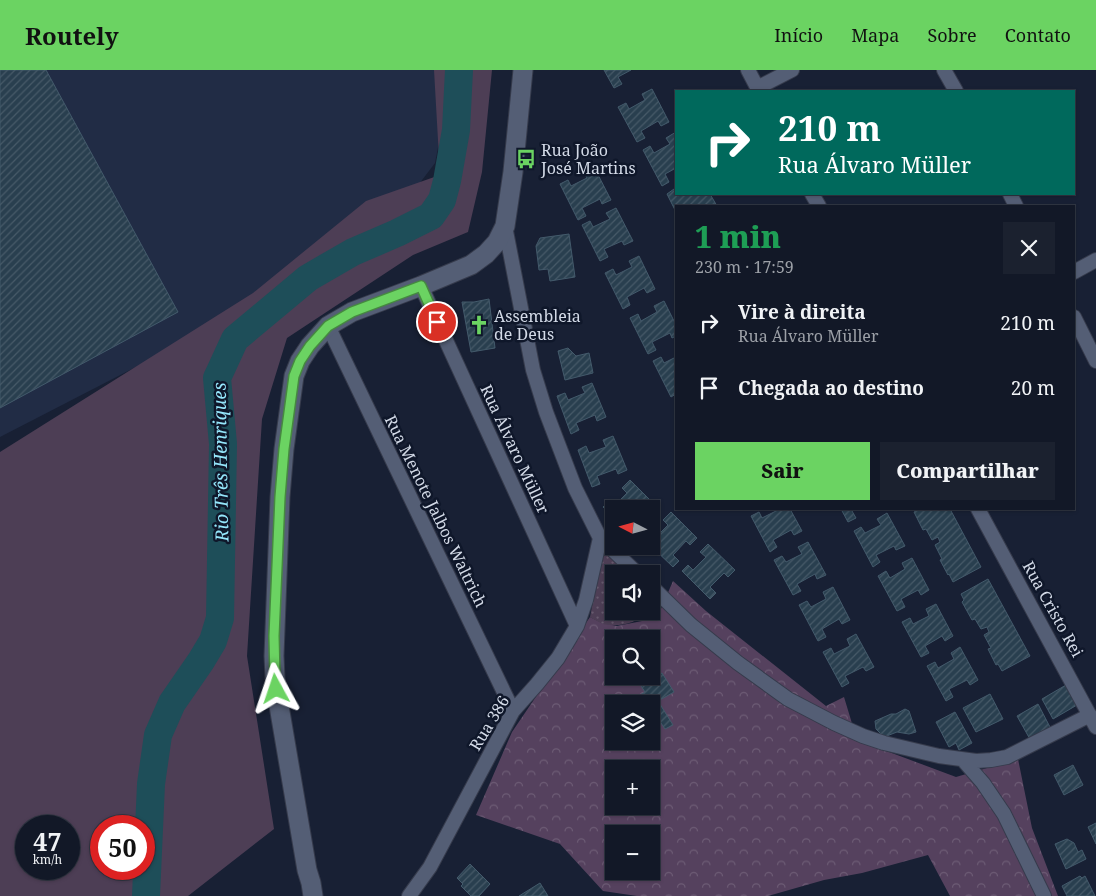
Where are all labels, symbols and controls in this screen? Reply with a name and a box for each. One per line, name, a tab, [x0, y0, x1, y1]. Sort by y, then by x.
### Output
text: Routely	[25, 19, 119, 52]
text: Início	[774, 23, 823, 47]
text: Mapa	[851, 23, 899, 47]
text: Sobre	[927, 23, 977, 47]
text: Contato	[1005, 23, 1071, 47]
text: 210 m	[778, 104, 881, 151]
icon: right	[695, 110, 760, 175]
place label: Rua João José Martins	[540, 139, 636, 179]
bus stop icon: Rua João José Martins	[515, 148, 537, 170]
text: Rua Álvaro Müller	[778, 149, 971, 179]
text: 1 min	[695, 216, 781, 257]
button: close	[1003, 222, 1055, 274]
text: 230 m · 17:59	[695, 256, 794, 278]
text: Vire à direita	[738, 299, 866, 325]
pin	[416, 301, 458, 343]
place label: Assembleia de Deus	[494, 305, 581, 345]
icon: arrive	[423, 308, 451, 336]
icon: right	[695, 309, 723, 337]
text: 210 m	[1000, 310, 1055, 336]
church icon: Assembleia de Deus	[468, 314, 490, 336]
text: Rua Álvaro Müller	[738, 325, 878, 347]
icon: arrive	[695, 374, 723, 402]
text: Chegada ao destino	[738, 375, 924, 401]
text: 20 m	[1011, 375, 1055, 401]
street label: Rua Álvaro Müller	[475, 381, 555, 518]
water label: Rio Três Henriques	[207, 382, 233, 543]
street label: Rua Menote Jalbos Waltrich	[380, 411, 492, 611]
button: Sair	[695, 442, 870, 500]
button: Compartilhar	[880, 442, 1055, 500]
north arrow	[605, 500, 660, 555]
map controls	[605, 500, 660, 880]
street label: Rua Cristo Rei	[1018, 557, 1088, 661]
button: sound	[605, 565, 660, 620]
button: search	[605, 630, 660, 685]
position arrow	[249, 662, 301, 714]
street label: Rua 386	[464, 691, 514, 755]
button: layers	[605, 695, 660, 750]
button: +	[605, 760, 660, 815]
speed limit sign: 50	[90, 815, 155, 880]
text: 47	[33, 824, 62, 858]
button: −	[605, 825, 660, 880]
text: km/h	[33, 851, 62, 868]

